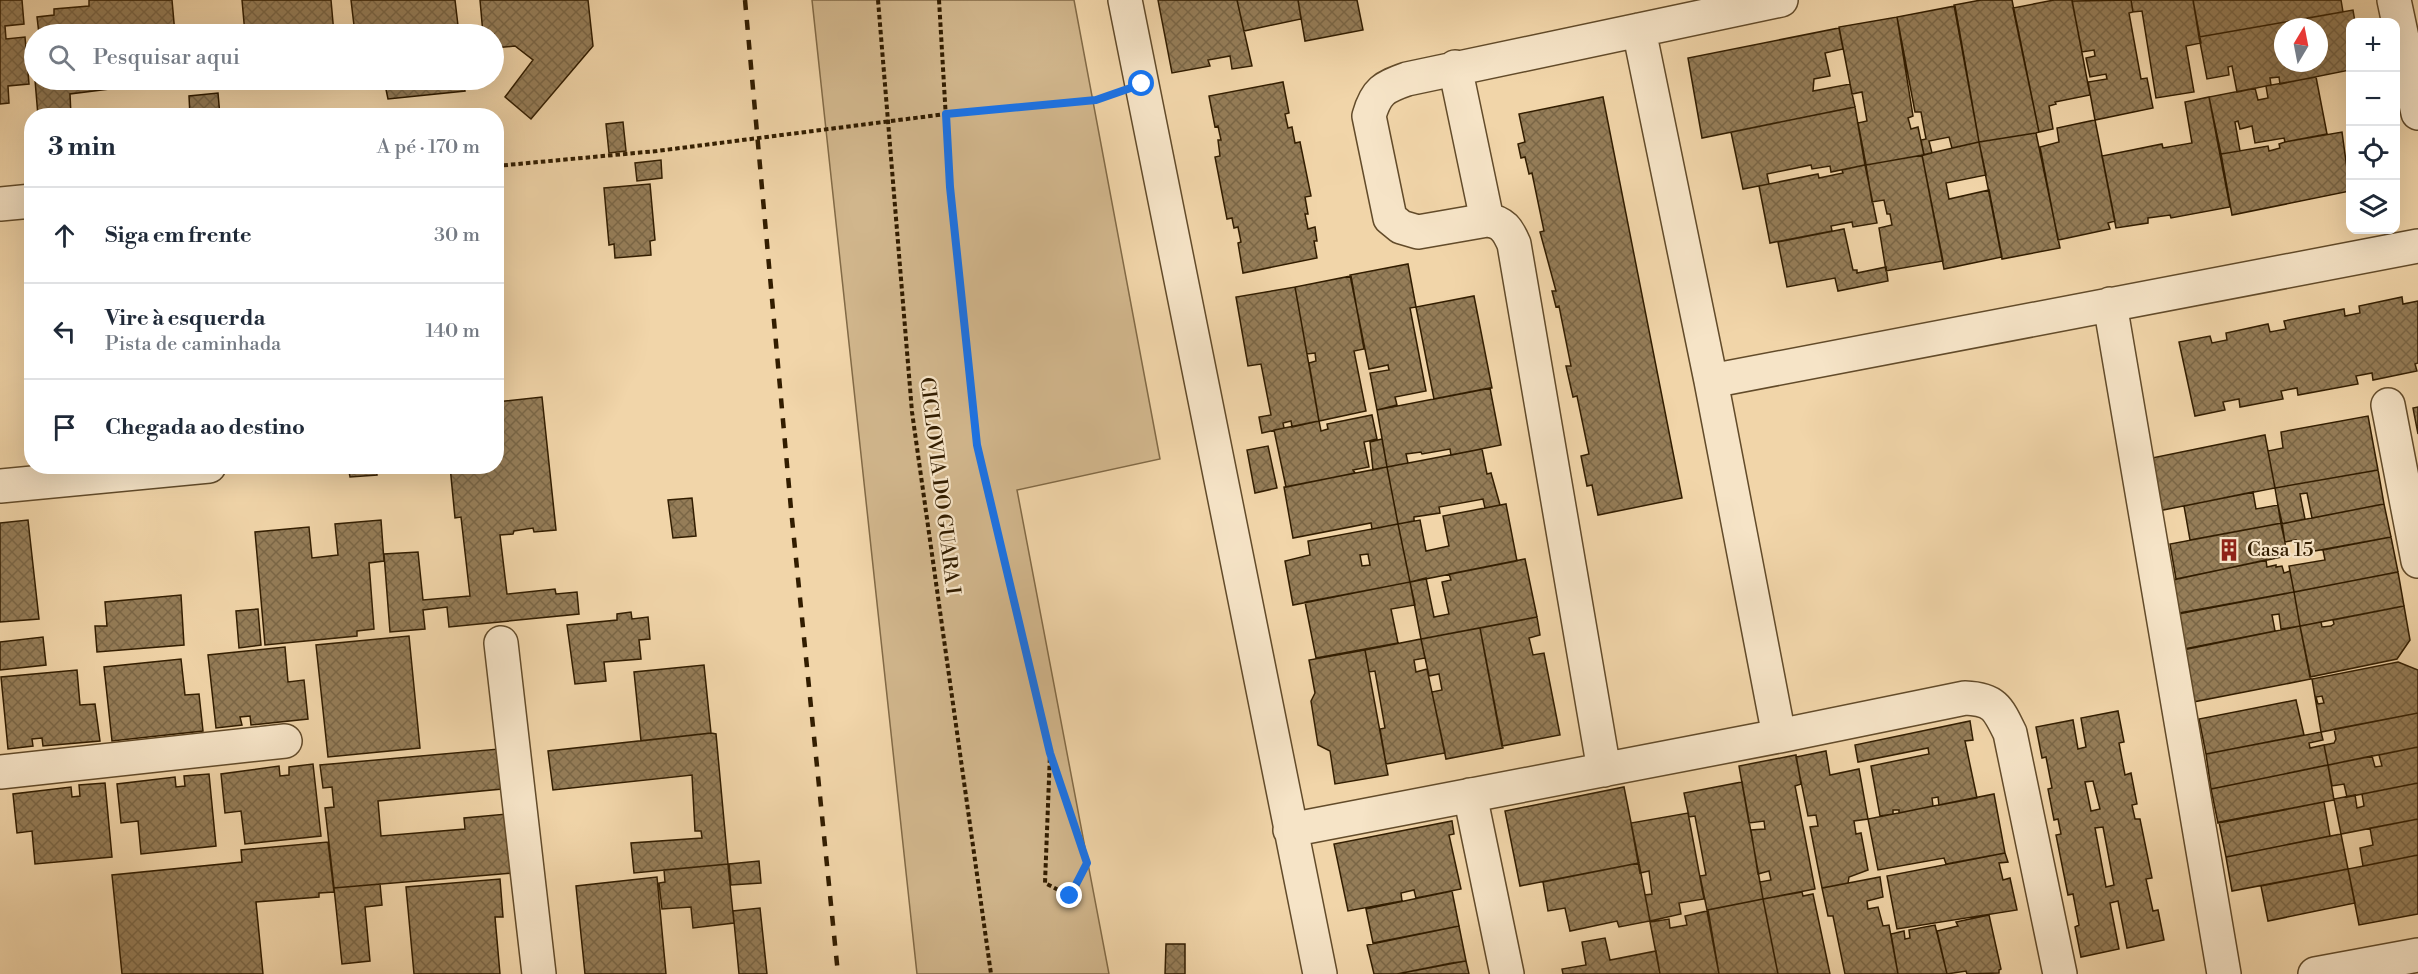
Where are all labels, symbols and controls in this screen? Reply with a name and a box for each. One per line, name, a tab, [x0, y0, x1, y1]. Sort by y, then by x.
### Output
north arrow	[2274, 18, 2328, 72]
map controls	[2346, 18, 2400, 234]
button: +	[2346, 18, 2400, 72]
search box	[24, 24, 504, 90]
icon: search	[45, 41, 78, 74]
text: Pesquisar aqui	[93, 44, 240, 71]
route start	[1128, 70, 1154, 96]
button: −	[2346, 72, 2400, 126]
button: locate	[2346, 126, 2400, 180]
text: 3 min	[48, 131, 116, 163]
text: A pé · 170 m	[377, 135, 480, 160]
button: layers	[2346, 180, 2400, 234]
icon: ahead	[48, 219, 81, 252]
text: Siga em frente	[105, 222, 252, 249]
text: 30 m	[434, 223, 480, 248]
text: Vire à esquerda	[105, 305, 265, 332]
icon: left	[48, 315, 81, 348]
text: 140 m	[425, 319, 480, 344]
text: Pista de caminhada	[105, 332, 281, 357]
street label: CICLOVIA DO GUARA I	[913, 376, 965, 596]
icon: arrive	[48, 411, 81, 444]
text: Chegada ao destino	[105, 414, 305, 441]
building icon: Casa 15	[2216, 537, 2242, 563]
place label: Casa 15	[2247, 538, 2314, 563]
route end	[1056, 882, 1082, 908]

